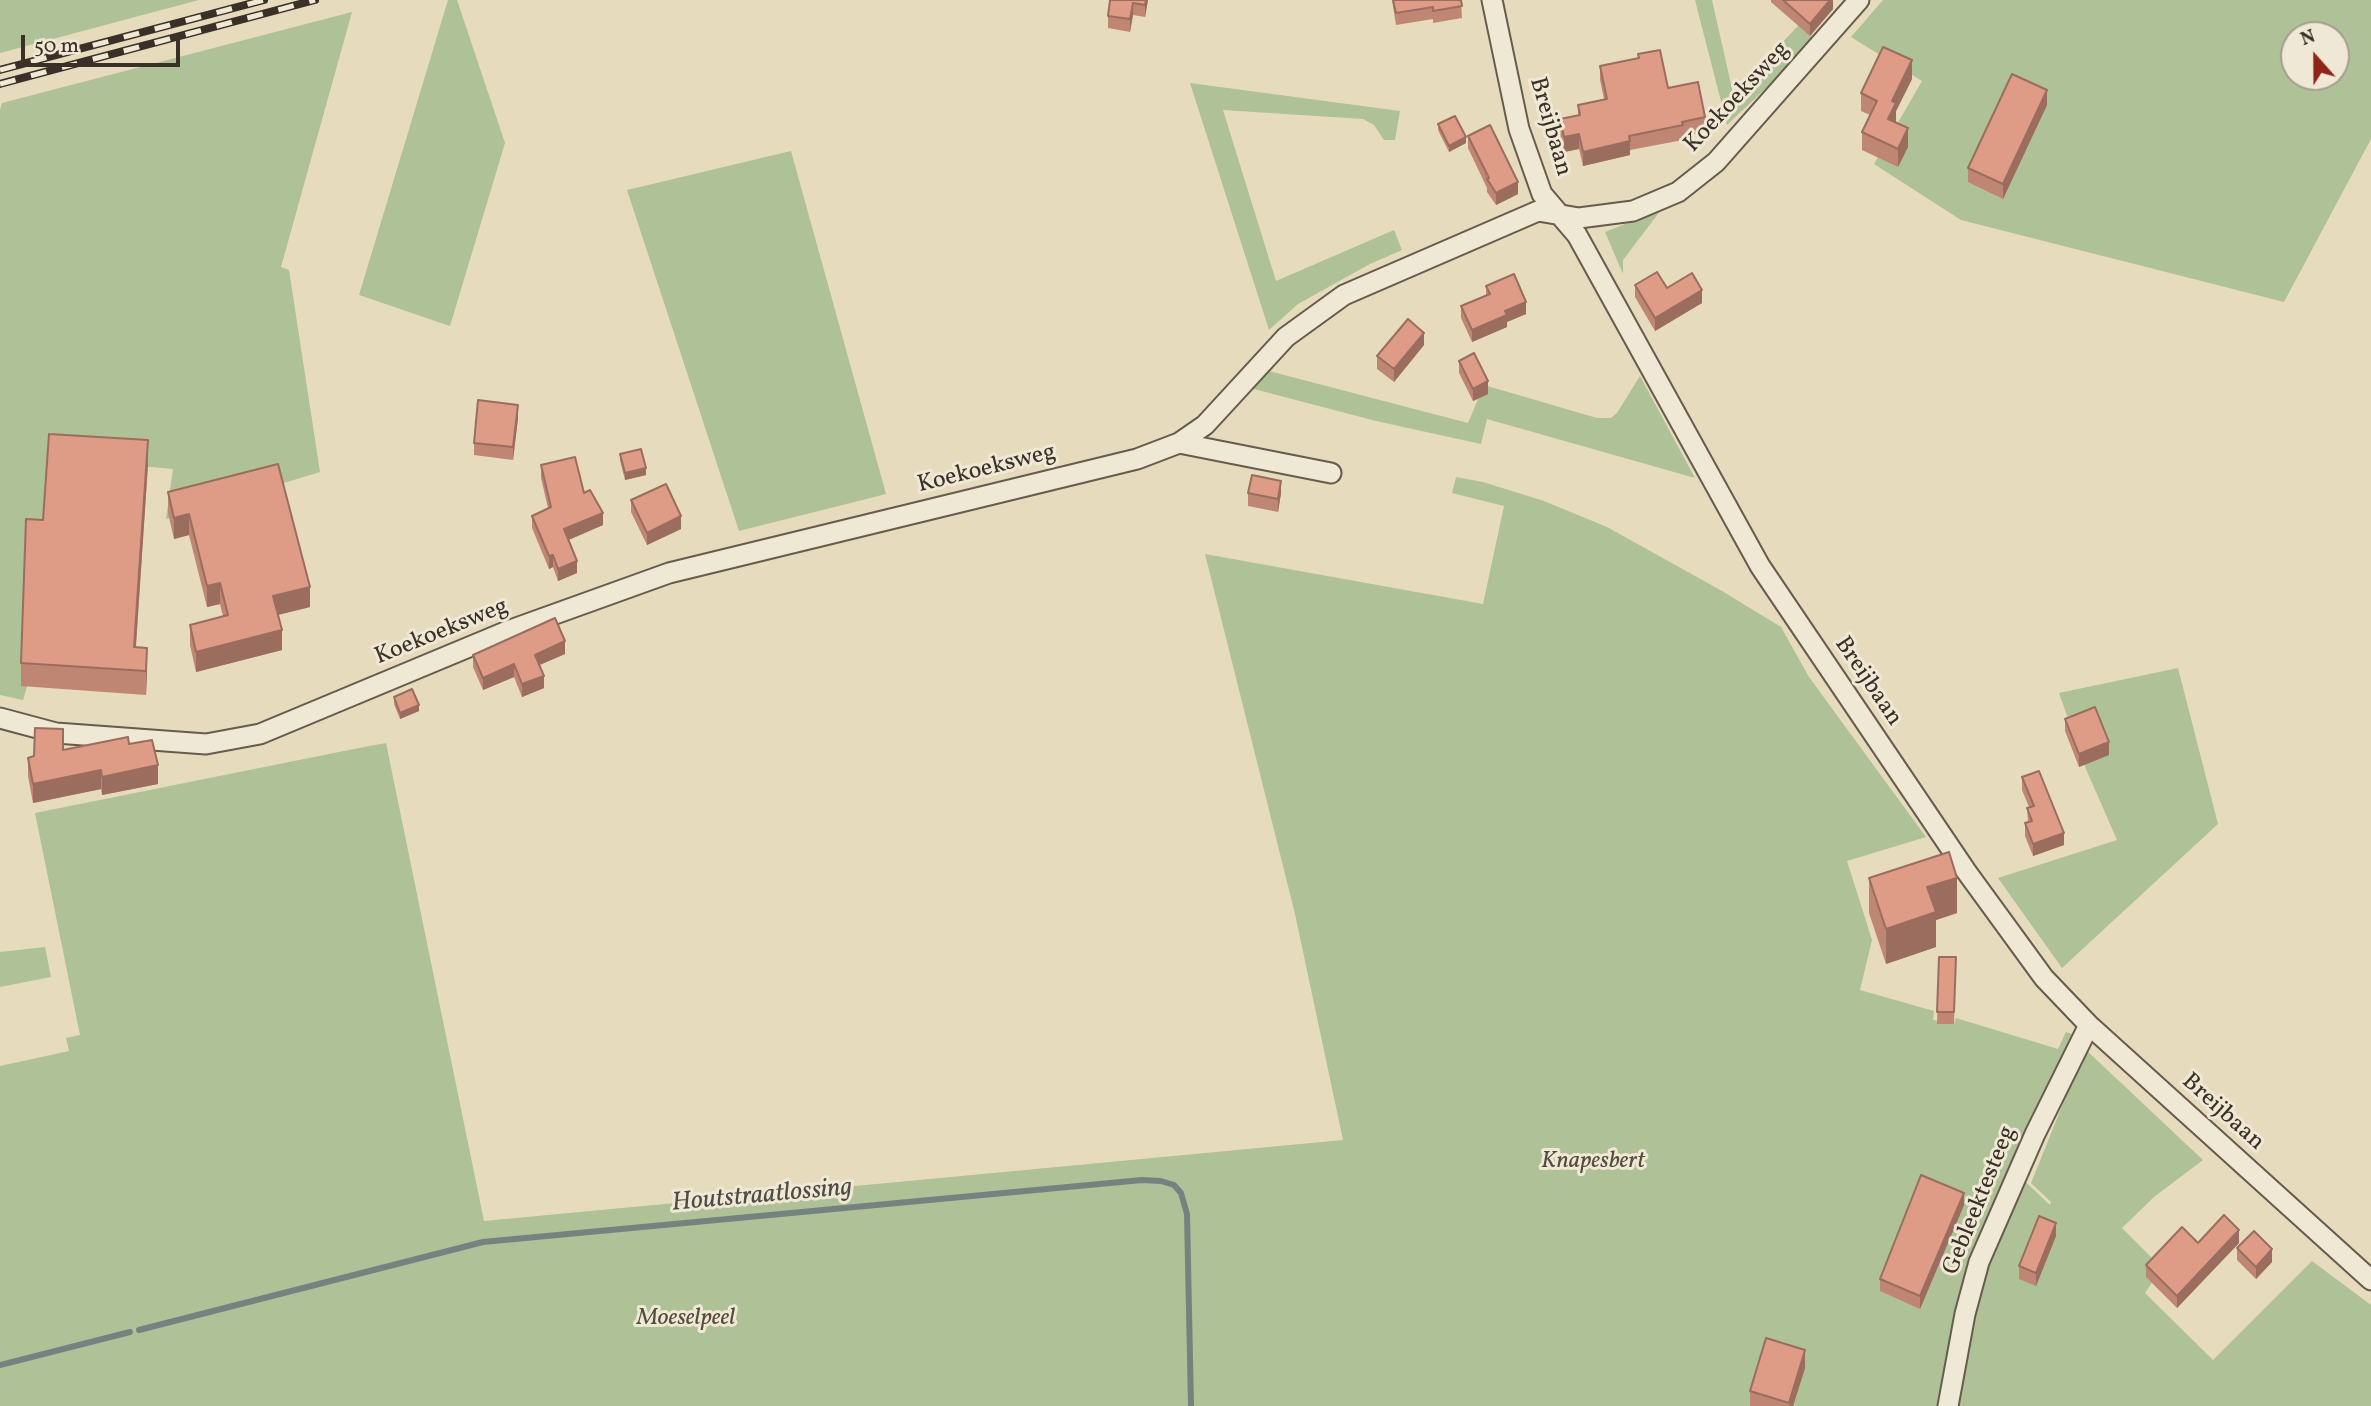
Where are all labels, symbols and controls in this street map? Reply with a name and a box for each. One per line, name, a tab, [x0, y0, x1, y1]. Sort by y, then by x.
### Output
scale bar	[24, 21, 184, 65]
north arrow	[2280, 21, 2350, 91]
text: N	[2297, 24, 2319, 53]
text: 50 m	[34, 32, 79, 61]
street label: Koekoeksweg	[1679, 37, 1797, 159]
street label: Breijbaan	[1521, 74, 1577, 180]
street label: Koekoeksweg	[915, 439, 1059, 501]
street label: Koekoeksweg	[371, 593, 513, 673]
street label: Breijbaan	[1827, 632, 1907, 732]
street label: Breijbaan	[2175, 1068, 2269, 1158]
street label: Gebleektesteeg	[1938, 1122, 2024, 1280]
park label: Knapesbert	[1541, 1149, 1645, 1177]
water label: Houtstraatlossing	[671, 1174, 853, 1220]
park label: Moeselpeel	[637, 1306, 735, 1334]

